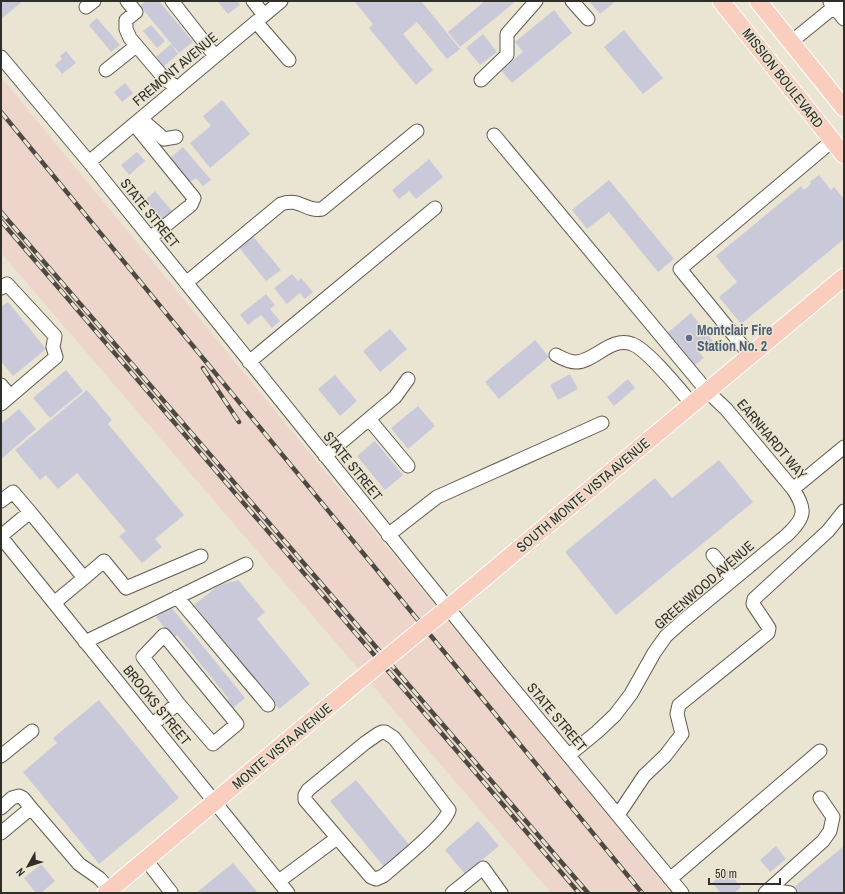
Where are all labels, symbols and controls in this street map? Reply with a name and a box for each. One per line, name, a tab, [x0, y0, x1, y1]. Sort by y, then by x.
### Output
street label: MISSION BOULEVARD	[738, 25, 828, 131]
street label: FREMONT AVENUE	[129, 28, 221, 110]
street label: STATE STREET	[117, 175, 183, 251]
place label: Montclair Fire Station No. 2	[697, 321, 772, 355]
marker: Montclair Fire Station No. 2	[684, 333, 694, 343]
street label: EARNHARDT WAY	[733, 395, 811, 483]
street label: STATE STREET	[320, 428, 386, 504]
street label: SOUTH MONTE VISTA AVENUE	[513, 434, 653, 556]
street label: GREENWOOD AVENUE	[650, 537, 758, 633]
street label: BROOKS STREET	[119, 661, 195, 749]
street label: STATE STREET	[523, 679, 591, 755]
street label: MONTE VISTA AVENUE	[228, 699, 336, 793]
north arrow	[8, 846, 48, 886]
scale bar	[709, 860, 780, 886]
text: N	[13, 865, 28, 879]
text: 50 m	[715, 866, 737, 882]

